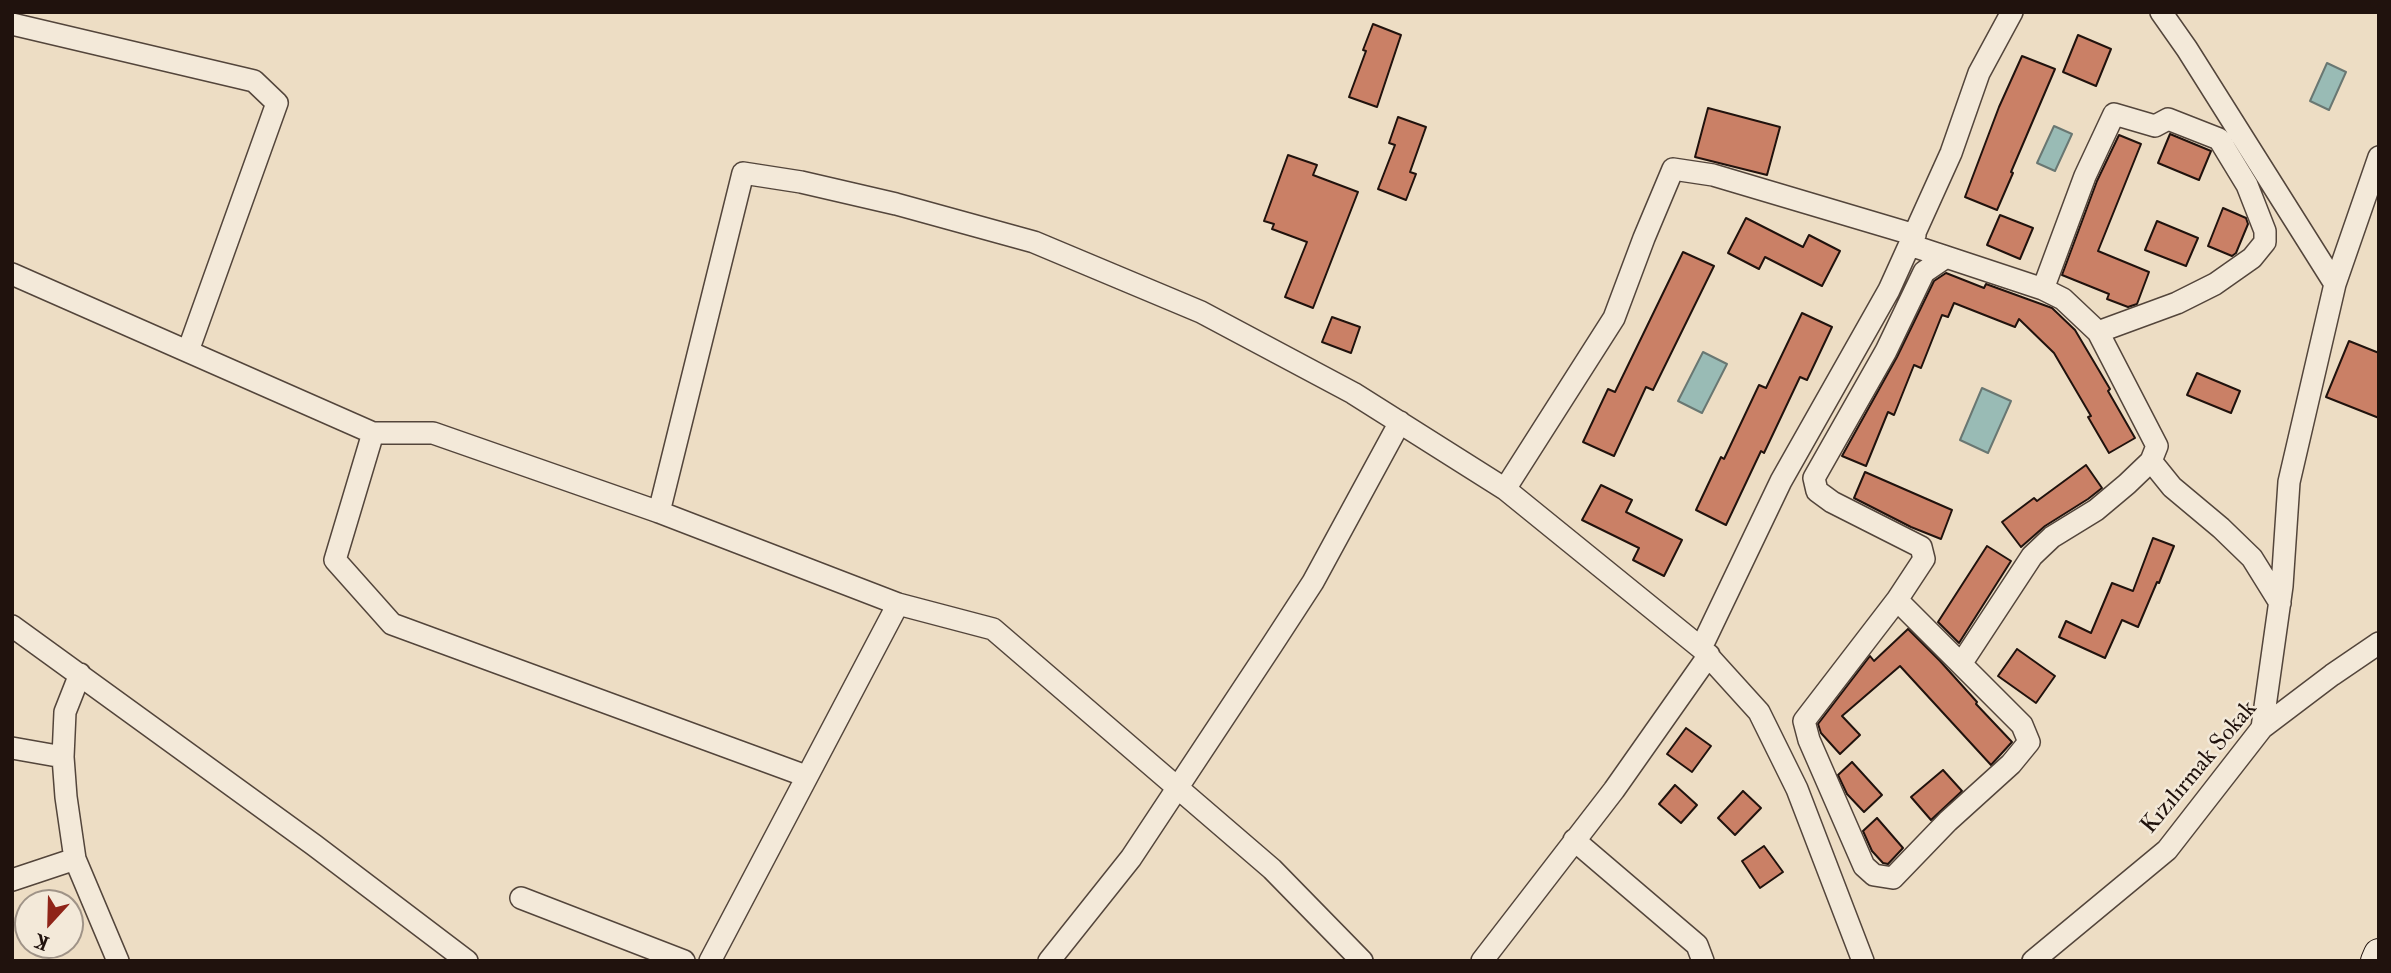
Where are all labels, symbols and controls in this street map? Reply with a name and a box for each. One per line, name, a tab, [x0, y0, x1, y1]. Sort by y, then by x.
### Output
street label: Kızılırmak Sokak	[2136, 696, 2264, 840]
north arrow	[14, 889, 84, 959]
text: K	[31, 928, 53, 955]

